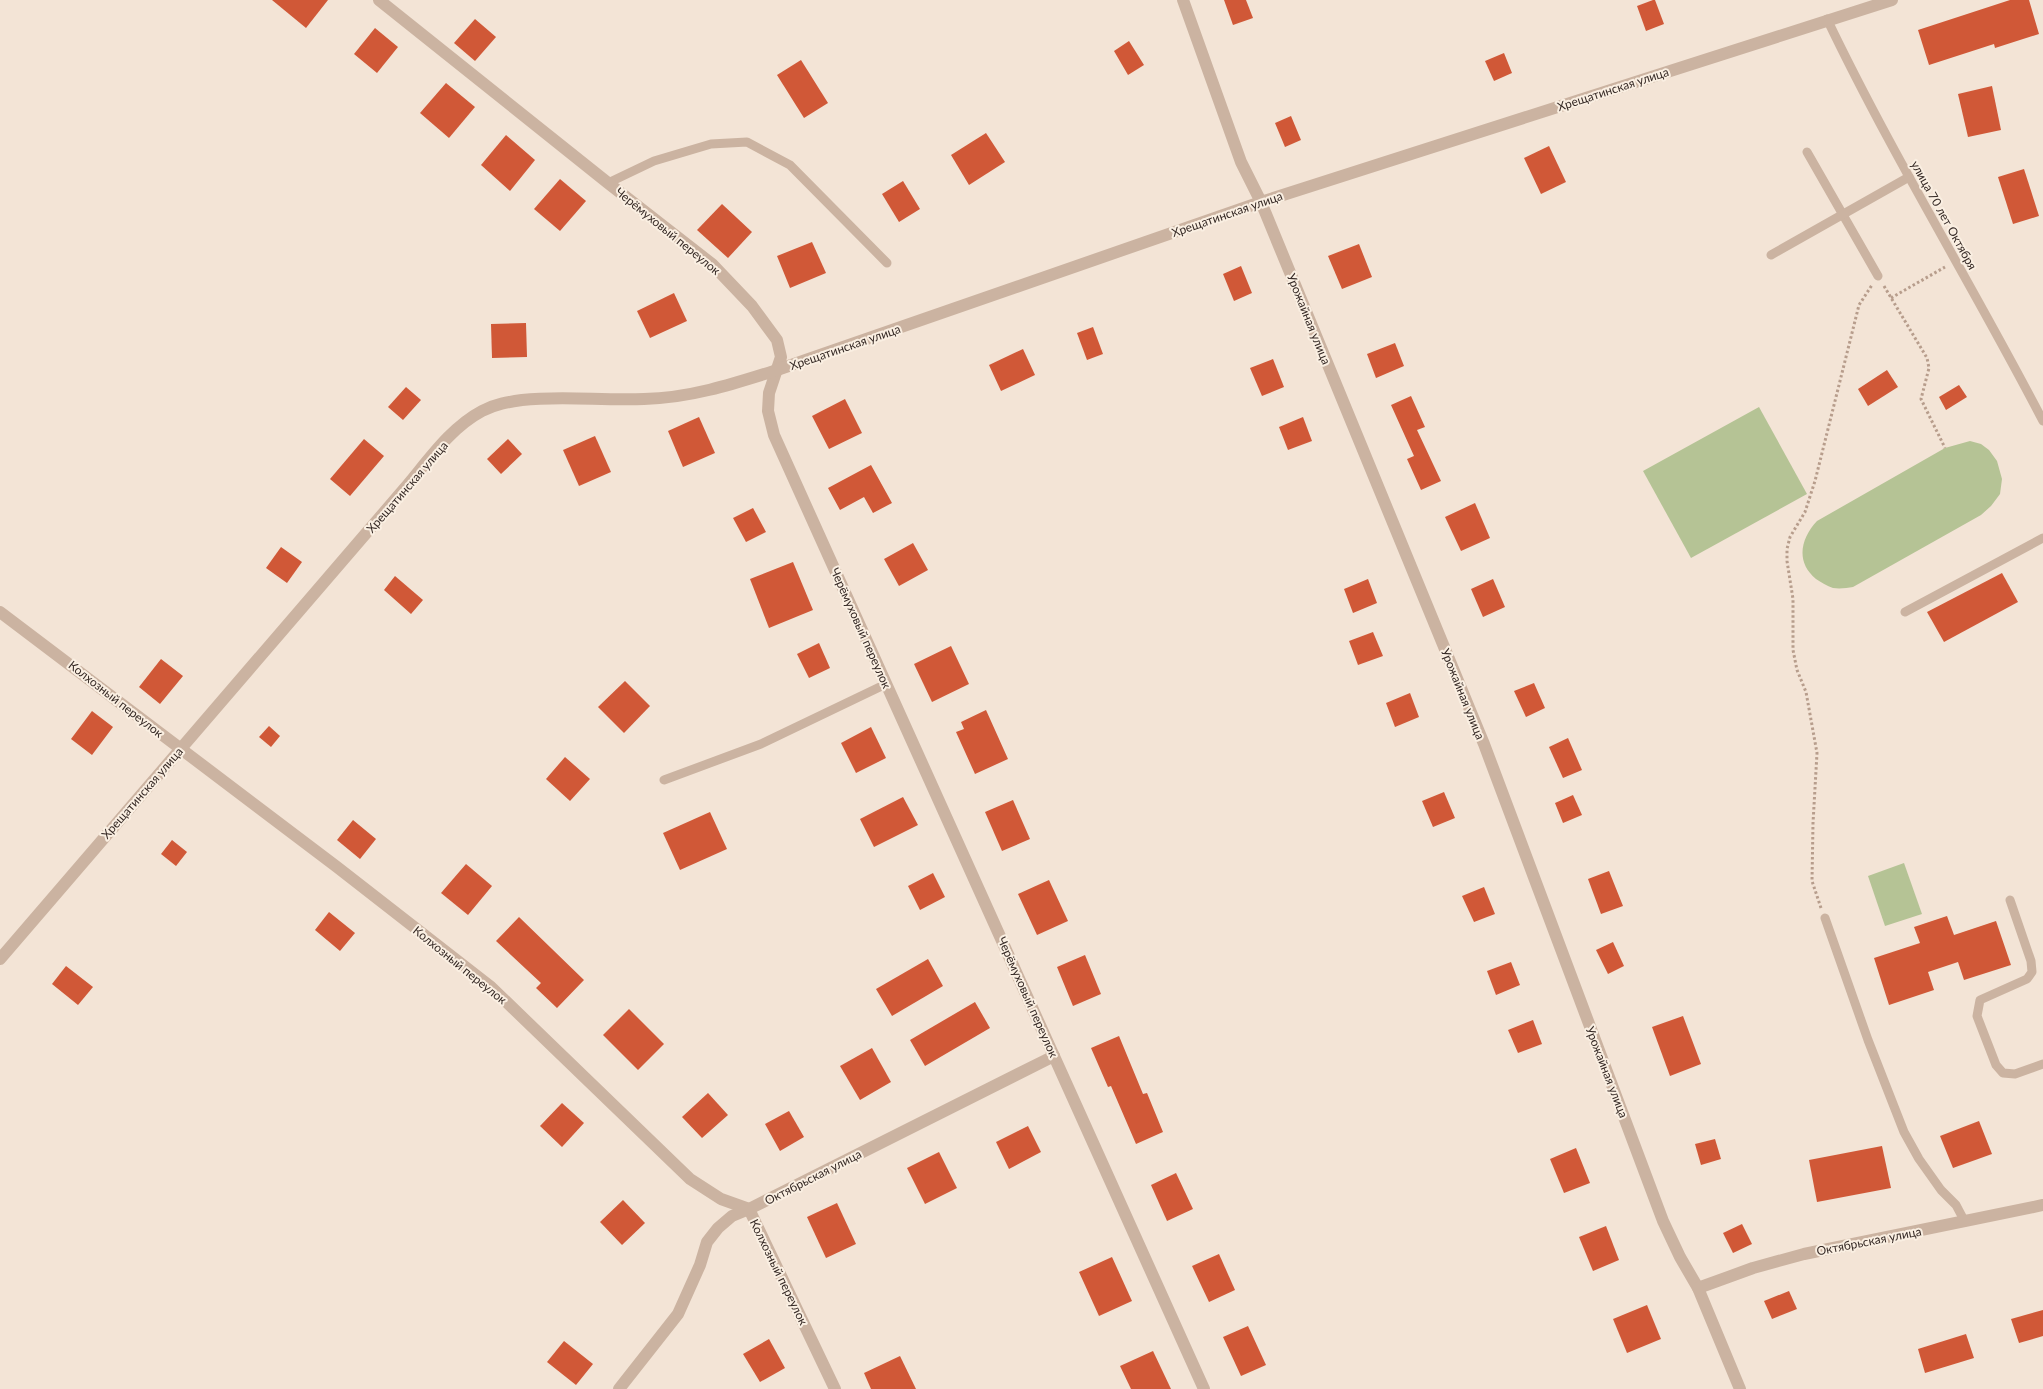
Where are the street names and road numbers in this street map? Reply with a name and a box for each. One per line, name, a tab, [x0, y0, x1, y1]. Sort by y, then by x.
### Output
street label: Хрещатинская улица	[1555, 64, 1671, 114]
street label: улица 70 лет Октября	[1908, 158, 1980, 272]
street label: Черёмуховый переулок	[613, 184, 724, 278]
street label: Хрещатинская улица	[1170, 188, 1284, 240]
street label: Урожайная улица	[1284, 271, 1334, 367]
street label: Хрещатинская улица	[788, 321, 902, 373]
street label: Хрещатинская улица	[363, 438, 451, 536]
street label: Черёмуховый переулок	[828, 565, 895, 691]
street label: Урожайная улица	[1438, 646, 1488, 742]
street label: Колхозный переулок	[66, 657, 167, 741]
street label: Хрещатинская улица	[98, 744, 186, 842]
street label: Колхозный переулок	[410, 923, 510, 1008]
street label: Черёмуховый переулок	[995, 934, 1062, 1060]
street label: Урожайная улица	[1583, 1024, 1631, 1120]
street label: Октябрьская улица	[762, 1146, 864, 1208]
street label: Колхозный переулок	[747, 1217, 812, 1328]
street label: Октябрьская улица	[1815, 1223, 1923, 1259]

